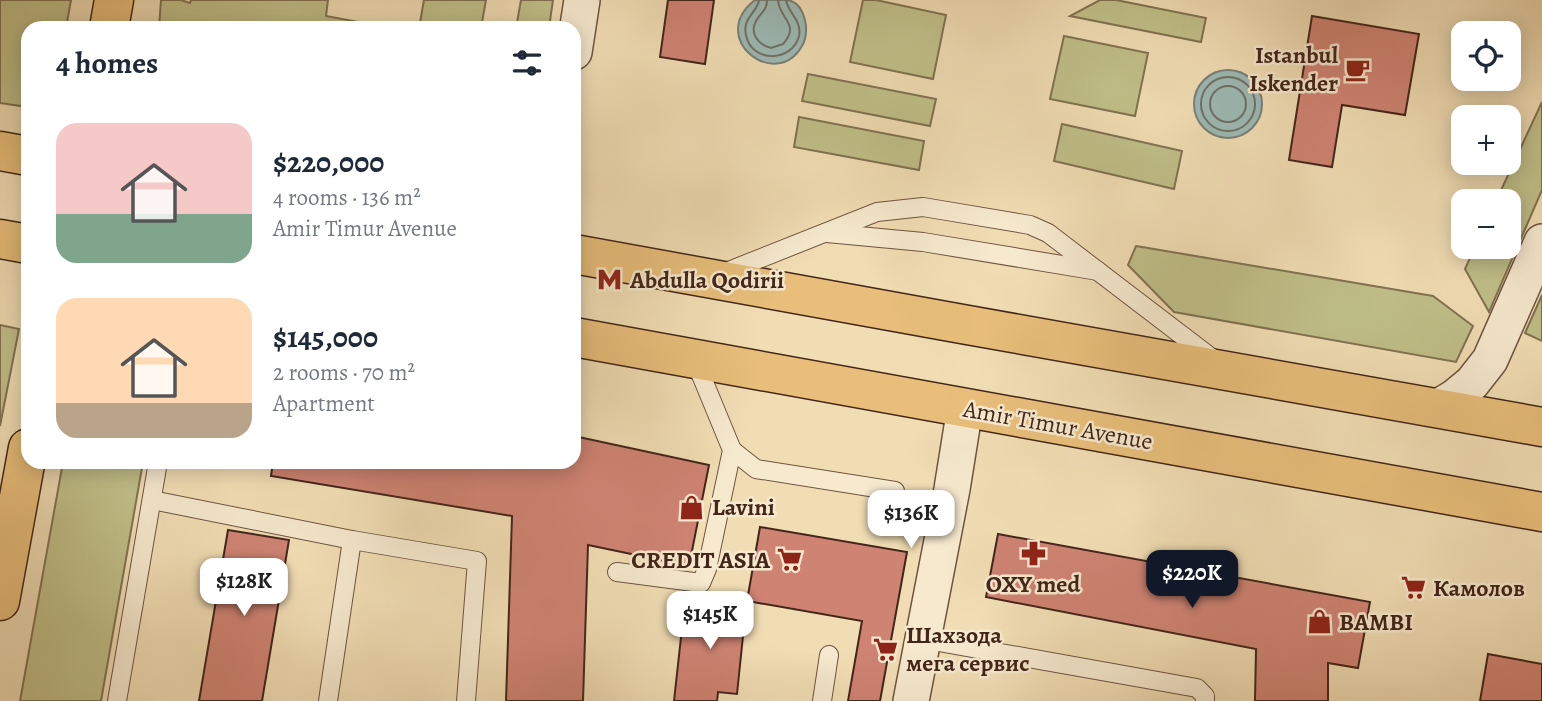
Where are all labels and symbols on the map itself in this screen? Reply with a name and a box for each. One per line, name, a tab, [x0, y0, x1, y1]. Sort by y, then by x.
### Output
place label: Istanbul Iskender	[1249, 39, 1339, 99]
cafe icon: Istanbul Iskender	[1344, 55, 1372, 83]
place label: Abdulla Qodirii	[629, 264, 784, 296]
metro station icon: Abdulla Qodirii	[596, 266, 624, 294]
street label: Amir Timur Avenue	[960, 392, 1155, 457]
pin: $136K	[862, 490, 960, 550]
place label: Lavini	[712, 491, 775, 523]
shop icon: Lavini	[678, 493, 706, 521]
pharmacy icon: OXY med	[1019, 539, 1047, 567]
place label: CREDIT ASIA	[631, 544, 771, 576]
supermarket icon: CREDIT ASIA	[776, 546, 804, 574]
pin: $220K	[1143, 550, 1241, 610]
pin: $128K	[195, 558, 293, 618]
place label: OXY med	[986, 568, 1080, 600]
place label: Камолов	[1433, 572, 1525, 604]
supermarket icon: Камолов	[1399, 574, 1427, 602]
pin: $145K	[661, 592, 759, 651]
place label: BAMBI	[1339, 606, 1413, 638]
shop icon: BAMBI	[1305, 608, 1333, 636]
place label: Шахзода мега сервис	[906, 619, 1030, 679]
supermarket icon: Шахзода мега сервис	[872, 635, 900, 663]

